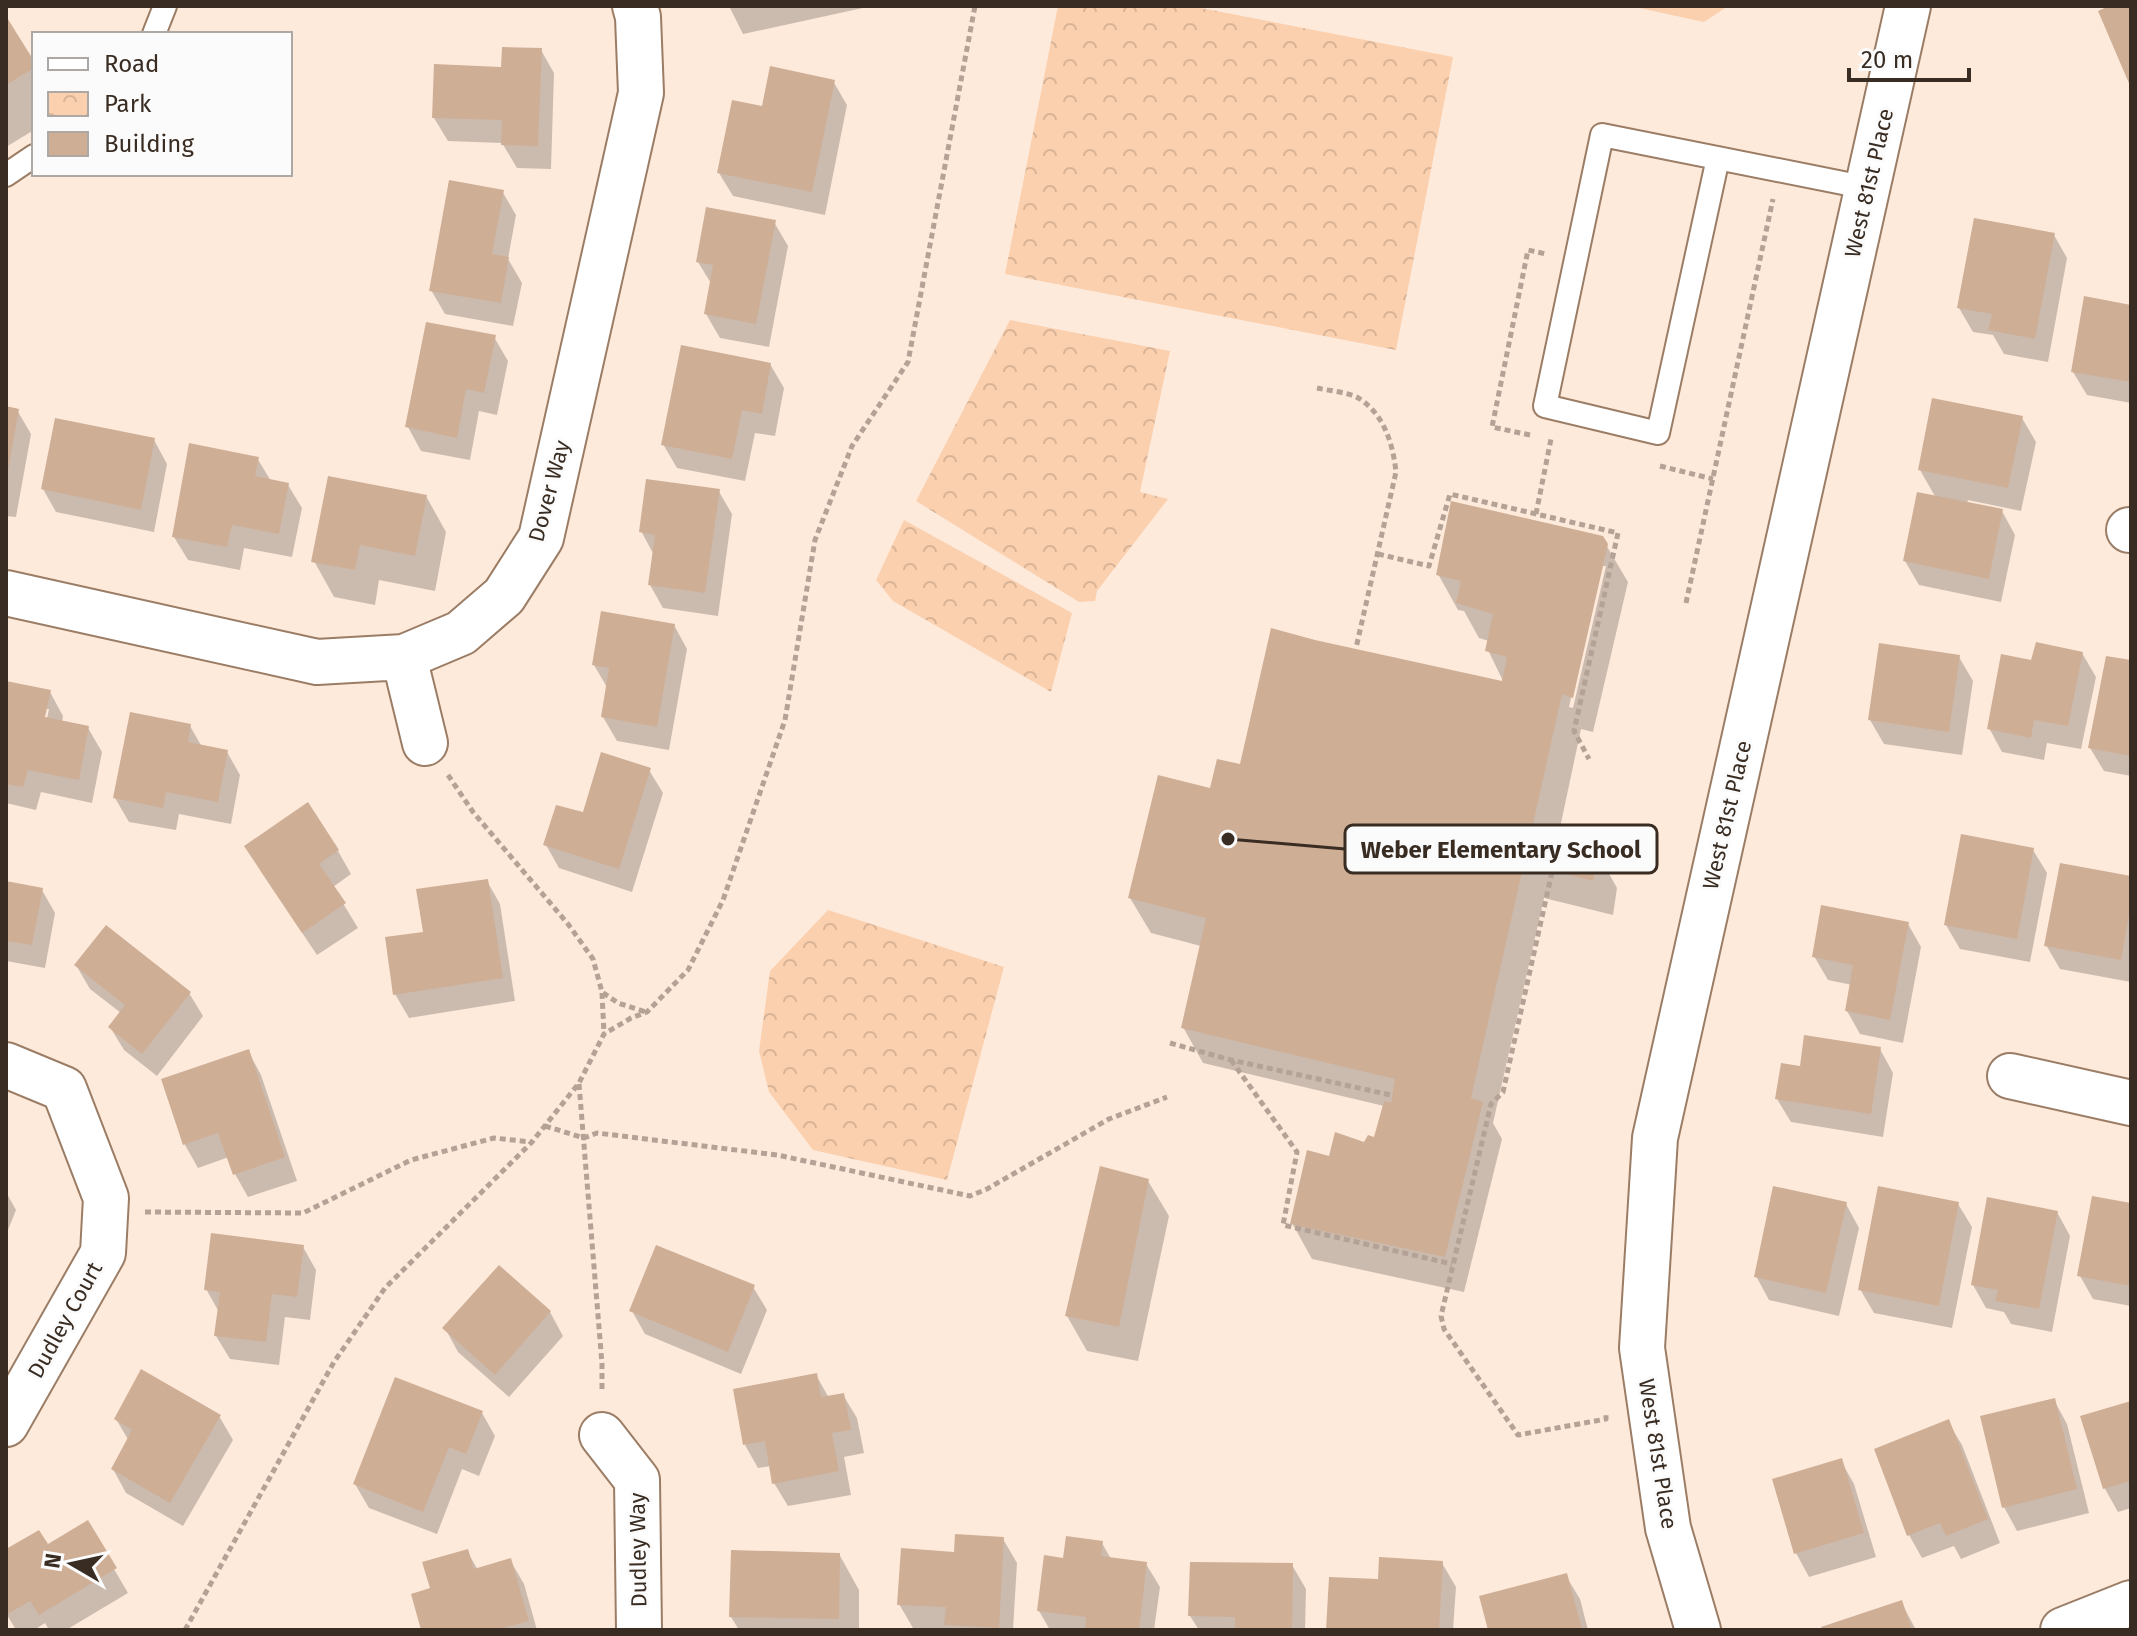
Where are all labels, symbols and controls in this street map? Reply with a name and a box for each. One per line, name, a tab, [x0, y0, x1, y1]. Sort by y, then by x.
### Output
legend	[32, 32, 292, 176]
scale bar	[1849, 32, 1969, 82]
text: 20 m	[1861, 46, 1913, 74]
text: Road	[104, 50, 159, 78]
text: Park	[104, 90, 152, 118]
street label: West 81st Place	[1839, 106, 1899, 260]
text: Building	[104, 130, 194, 158]
street label: Dover Way	[523, 437, 576, 545]
street label: West 81st Place	[1697, 738, 1757, 892]
callout: Weber Elementary School	[1345, 825, 1657, 873]
text: Weber Elementary School	[1361, 836, 1642, 864]
street label: Dudley Court	[22, 1257, 108, 1383]
street label: West 81st Place	[1633, 1377, 1683, 1531]
street label: Dudley Way	[623, 1492, 653, 1608]
north arrow	[32, 1524, 112, 1604]
text: N	[38, 1552, 67, 1570]

